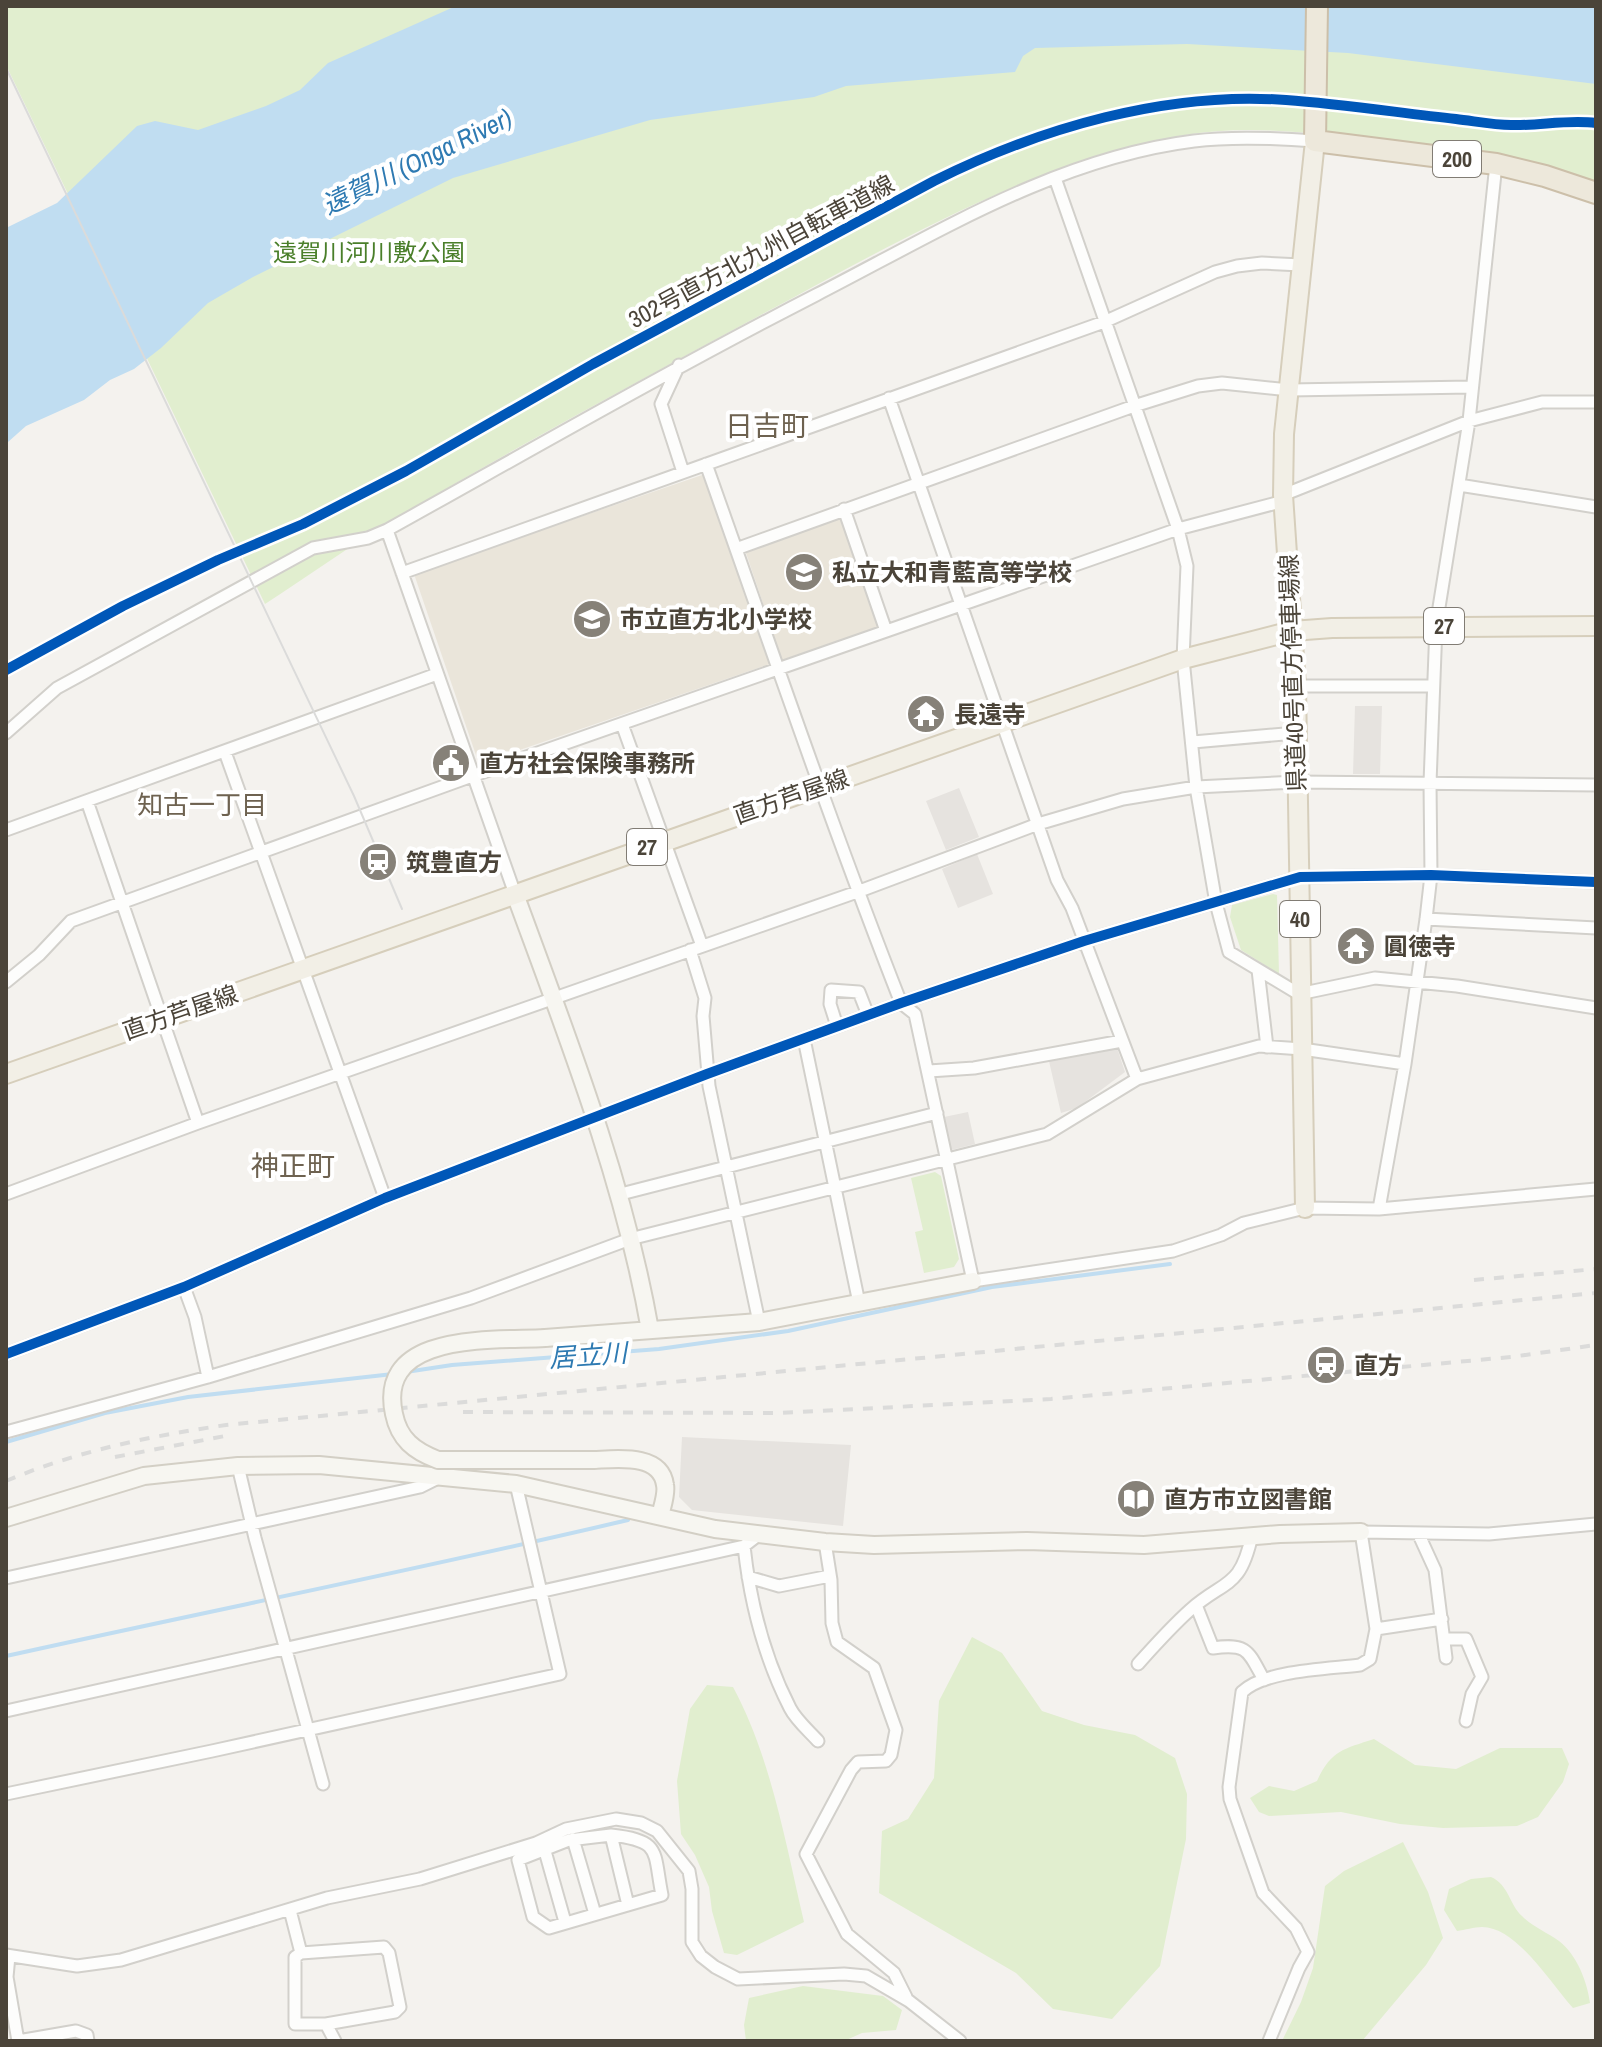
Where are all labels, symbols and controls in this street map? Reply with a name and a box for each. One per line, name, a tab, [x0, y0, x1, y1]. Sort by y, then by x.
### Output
water label: 遠賀川 (Onga River)	[316, 100, 518, 222]
road number: 200	[1433, 141, 1481, 177]
street label: 302号直方北九州自転車道線	[622, 167, 900, 335]
park label: 遠賀川河川敷公園	[273, 236, 465, 268]
district label: 日吉町	[725, 407, 809, 445]
school or university icon: 私立大和青藍高等学校	[783, 551, 825, 593]
street label: 県道40号直方停車場線	[1272, 554, 1312, 792]
place label: 私立大和青藍高等学校	[832, 556, 1072, 588]
school or university icon: 市立直方北小学校	[571, 598, 613, 640]
place label: 市立直方北小学校	[620, 603, 812, 635]
road number: 27	[1424, 608, 1464, 644]
temple icon: 長遠寺	[905, 693, 947, 735]
place label: 長遠寺	[954, 698, 1026, 730]
public building icon: 直方社会保険事務所	[430, 742, 472, 784]
place label: 直方社会保険事務所	[479, 747, 695, 779]
street label: 直方芦屋線	[729, 761, 853, 831]
district label: 知古一丁目	[137, 787, 267, 822]
road number: 27	[627, 829, 667, 865]
station icon: 筑豊直方	[357, 841, 399, 883]
place label: 筑豊直方	[406, 846, 502, 878]
road number: 40	[1280, 901, 1320, 937]
temple icon: 圓徳寺	[1335, 925, 1377, 967]
place label: 圓徳寺	[1384, 930, 1456, 962]
street label: 直方芦屋線	[118, 977, 242, 1047]
district label: 神正町	[251, 1147, 335, 1185]
water label: 居立川	[548, 1335, 631, 1375]
station icon: 直方	[1305, 1344, 1347, 1386]
place label: 直方	[1354, 1349, 1402, 1381]
library icon: 直方市立図書館	[1115, 1478, 1157, 1520]
place label: 直方市立図書館	[1164, 1483, 1332, 1515]

